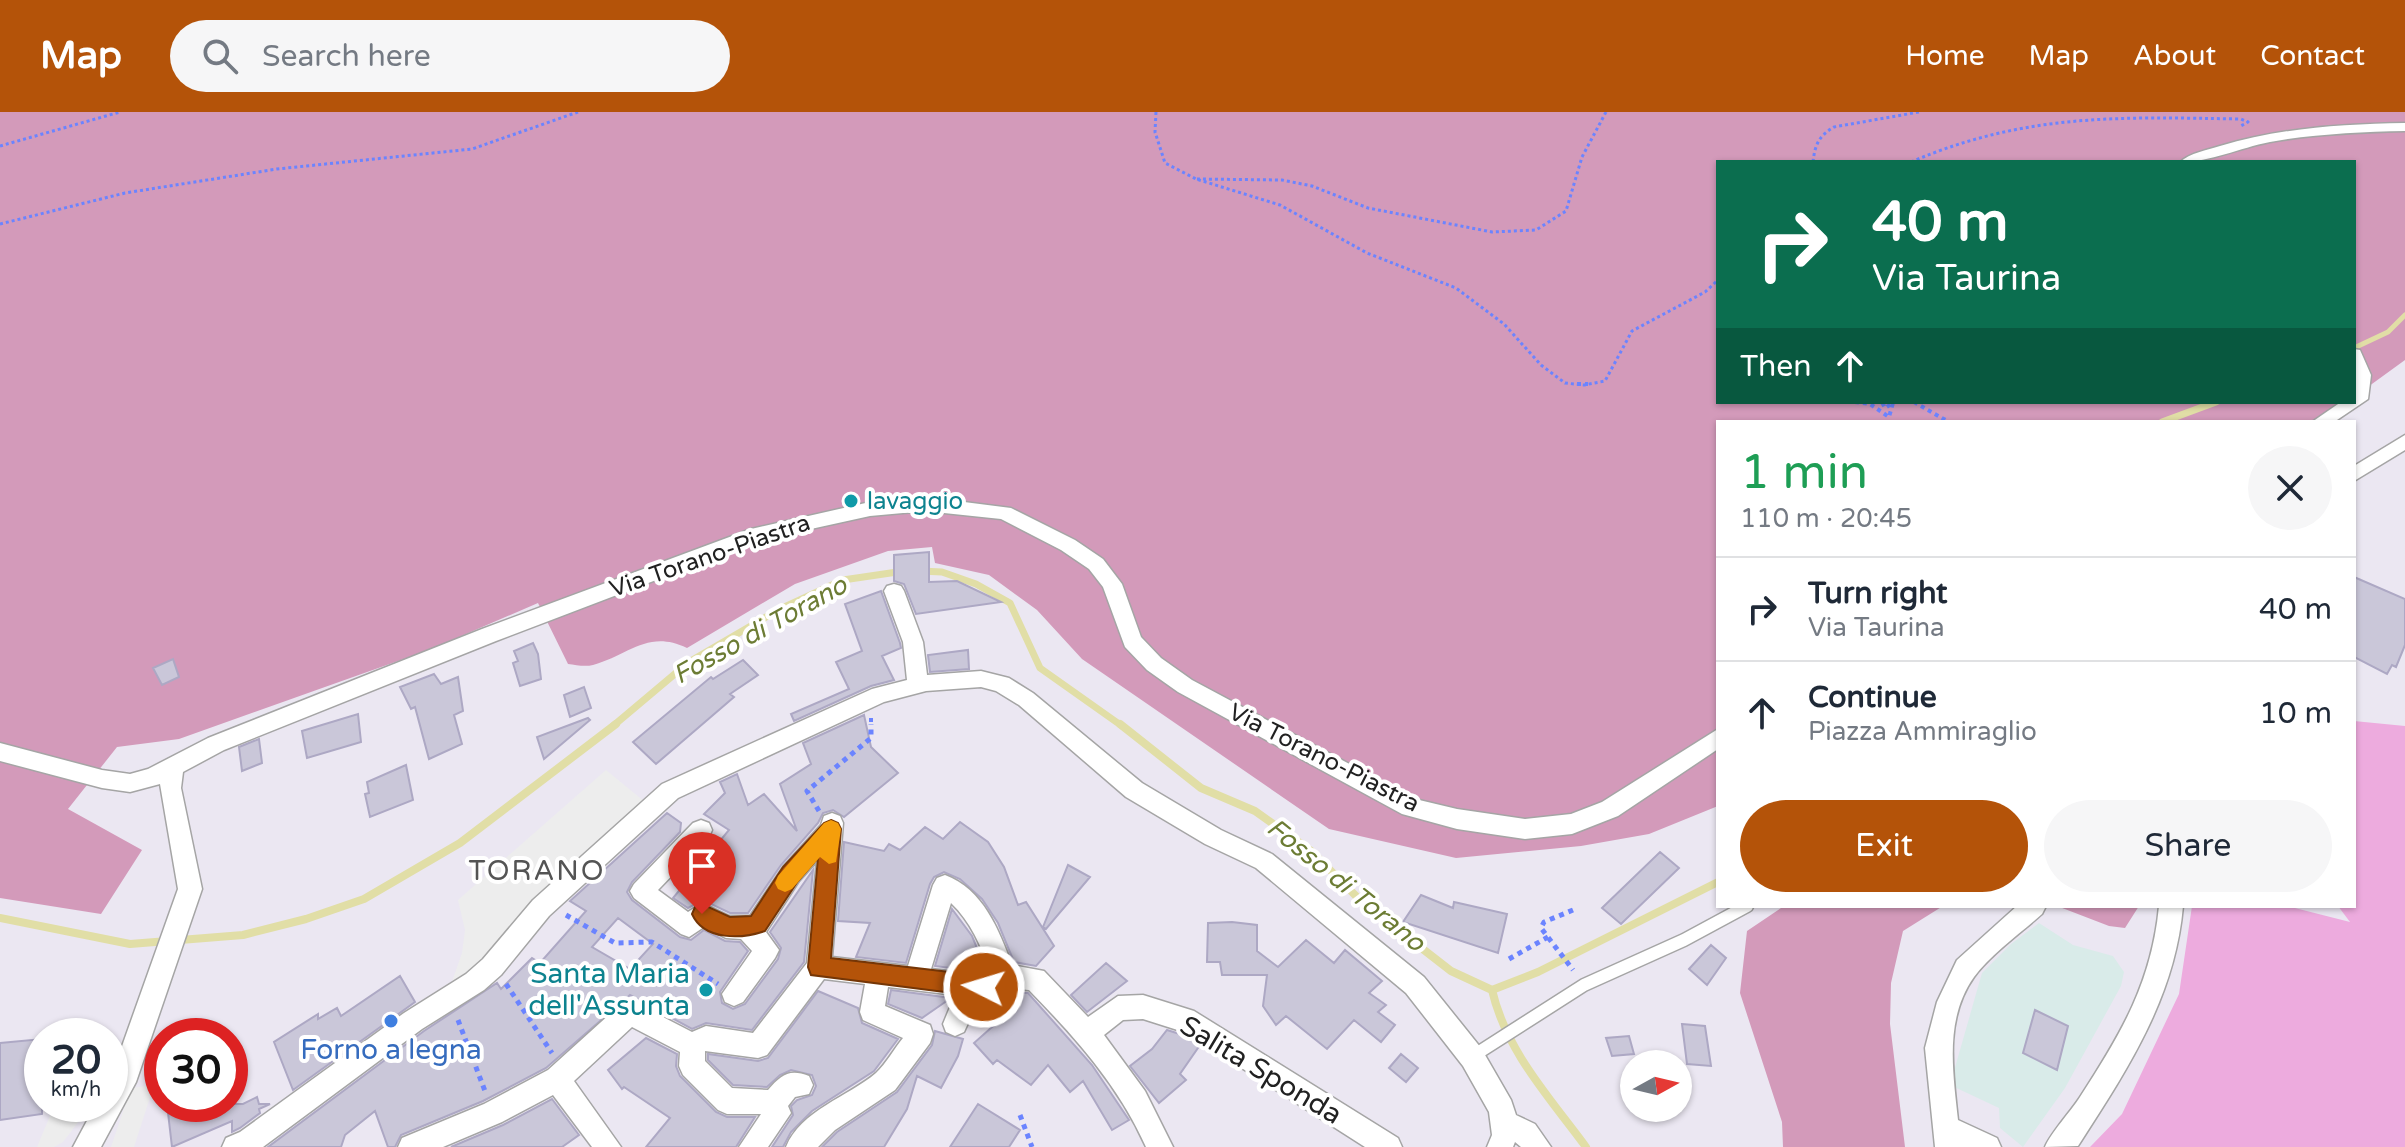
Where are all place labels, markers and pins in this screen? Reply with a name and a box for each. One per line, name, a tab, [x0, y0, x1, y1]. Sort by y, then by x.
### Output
place label: lavaggio	[867, 487, 963, 516]
marker: lavaggio	[842, 492, 860, 510]
pin	[668, 832, 736, 914]
place label: Santa Maria dell'Assunta	[528, 957, 690, 1023]
marker: Santa Maria dell'Assunta	[697, 981, 715, 999]
marker: Forno a legna	[382, 1012, 400, 1030]
place label: Forno a legna	[300, 1033, 482, 1067]

